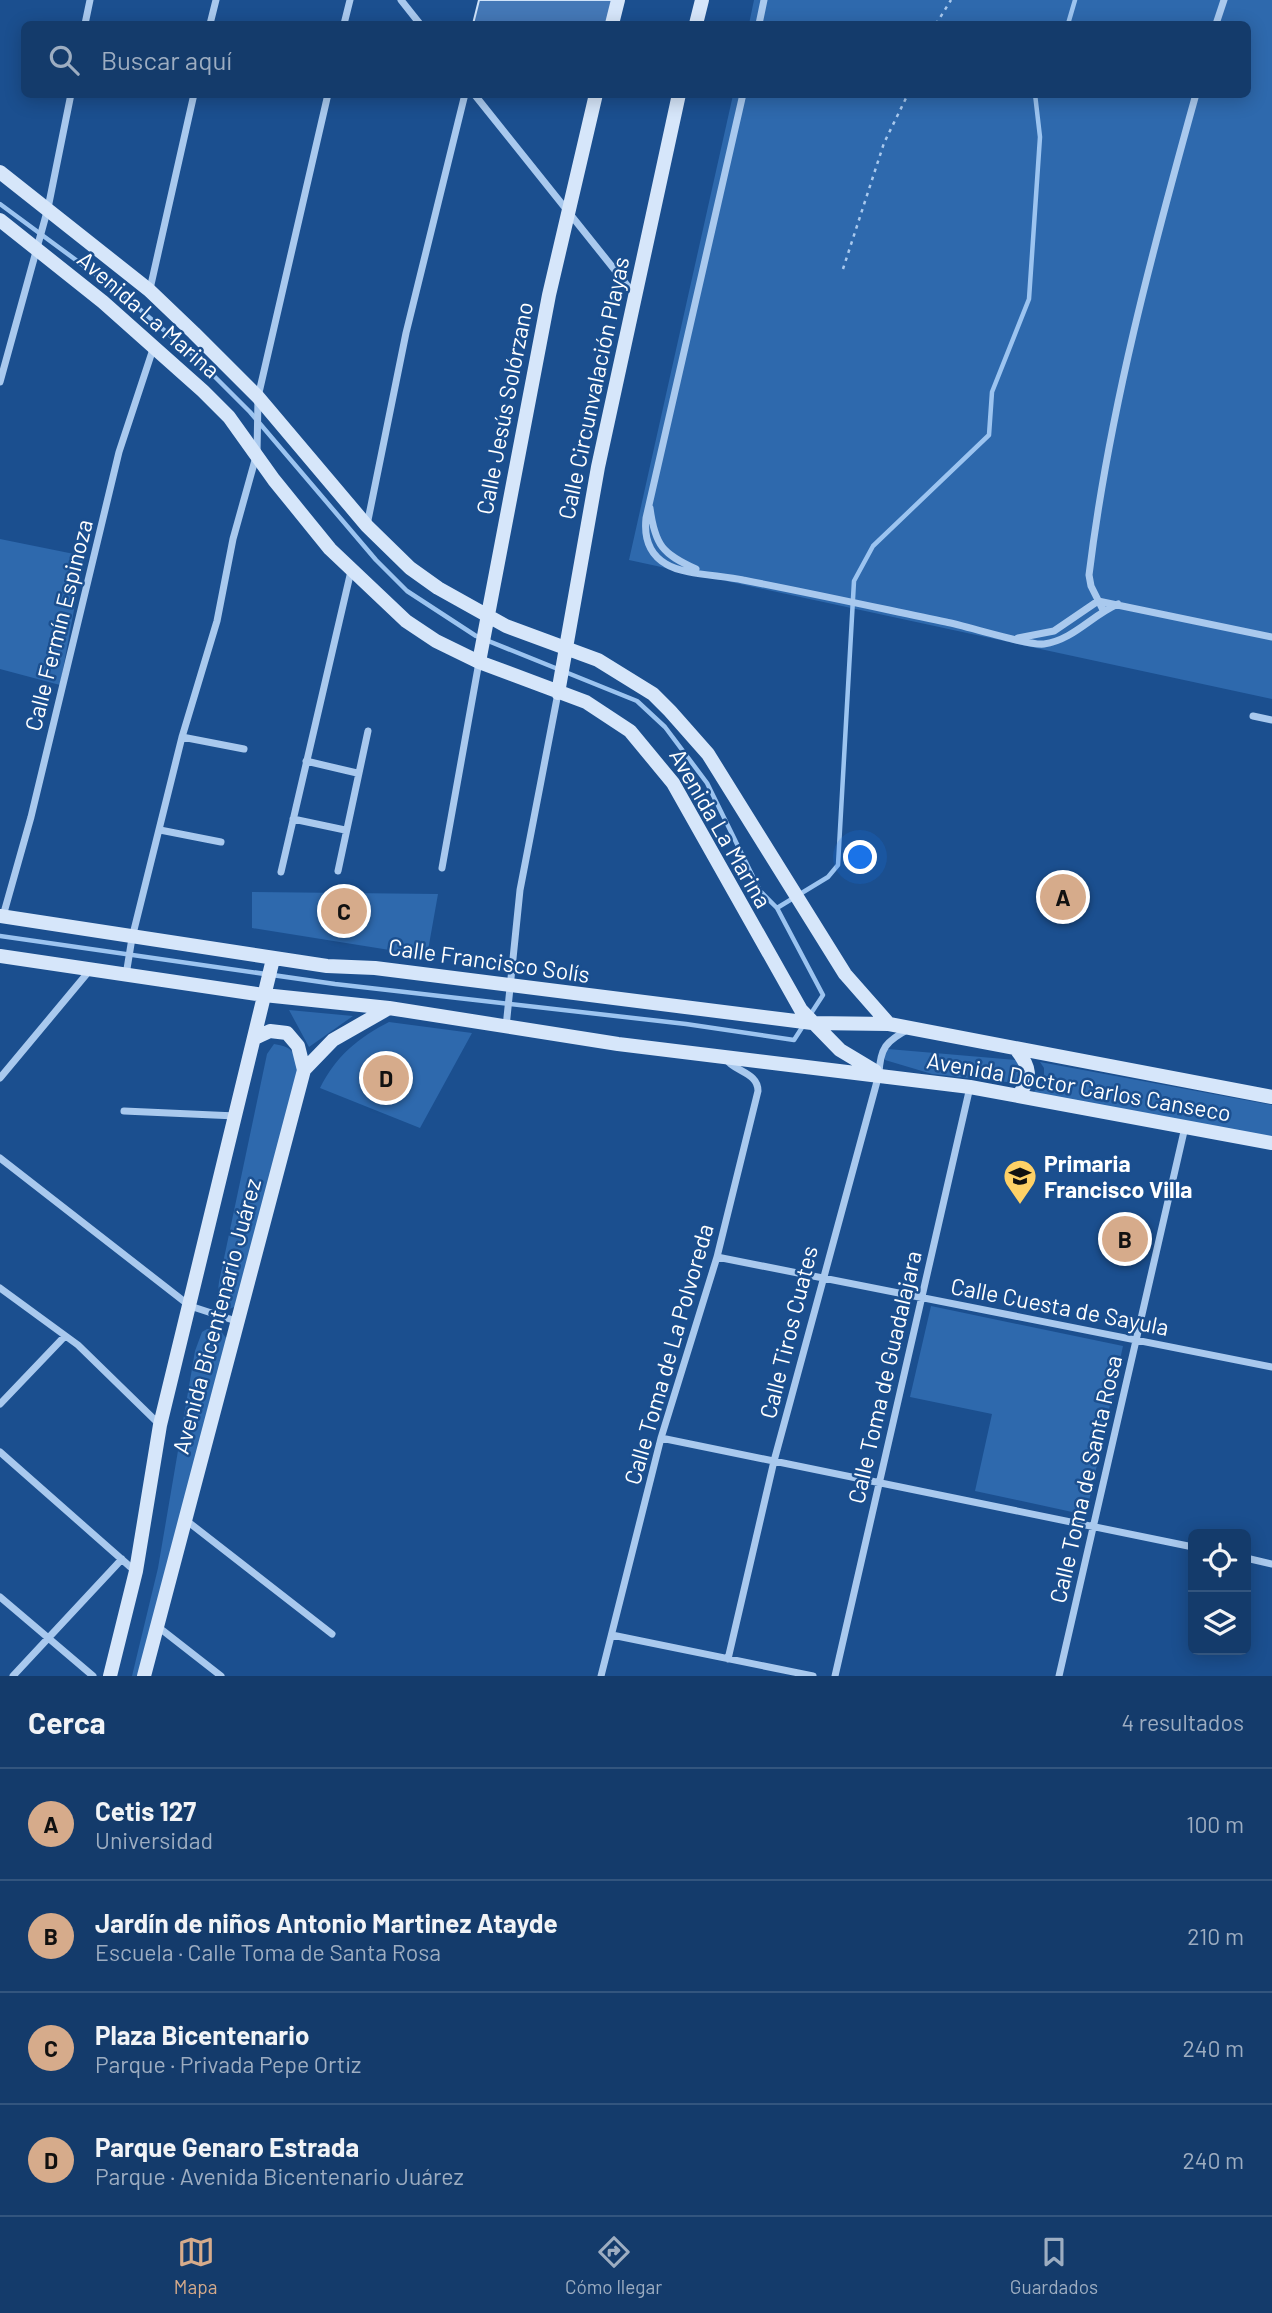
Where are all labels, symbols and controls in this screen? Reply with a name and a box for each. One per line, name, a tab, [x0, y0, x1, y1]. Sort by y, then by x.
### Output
search box	[21, 21, 1251, 98]
icon: search	[45, 41, 83, 79]
text: Buscar aquí	[101, 44, 232, 75]
street label: Avenida La Marina	[72, 245, 226, 383]
street label: Calle Circunvalación Playas	[551, 254, 635, 522]
street label: Calle Jesús Solórzano	[470, 299, 538, 517]
street label: Calle Fermín Espinoza	[18, 516, 98, 734]
street label: Avenida La Marina	[664, 743, 778, 913]
your location	[843, 840, 877, 874]
pin: A	[1040, 871, 1086, 923]
pin: C	[321, 885, 367, 937]
street label: Calle Francisco Solís	[386, 932, 592, 988]
street label: Avenida Doctor Carlos Canseco	[925, 1045, 1233, 1127]
pin: D	[363, 1052, 409, 1104]
place label: Primaria Francisco Villa	[1044, 1149, 1192, 1203]
school or university icon: Primaria Francisco Villa	[1001, 1157, 1039, 1206]
street label: Avenida Bicentenario Juárez	[166, 1175, 266, 1457]
pin: B	[1102, 1213, 1148, 1265]
street label: Calle Toma de La Polvoreda	[617, 1220, 719, 1488]
street label: Calle Tiros Cuates	[753, 1243, 823, 1421]
street label: Calle Toma de Guadalajara	[841, 1248, 927, 1506]
street label: Calle Cuesta de Sayula	[949, 1271, 1171, 1341]
street label: Calle Toma de Santa Rosa	[1043, 1352, 1127, 1606]
map controls	[1188, 1529, 1251, 1655]
button: locate	[1188, 1529, 1251, 1592]
button: layers	[1188, 1592, 1251, 1655]
text: Cerca	[28, 1704, 106, 1740]
text: 4 resultados	[1121, 1708, 1244, 1736]
text: Cetis 127	[95, 1795, 196, 1826]
text: A	[43, 1810, 59, 1838]
text: 100 m	[1186, 1810, 1244, 1838]
text: Universidad	[95, 1826, 213, 1854]
text: Jardín de niños Antonio Martinez Atayde	[95, 1907, 558, 1938]
text: B	[44, 1922, 58, 1950]
text: 210 m	[1187, 1922, 1244, 1950]
text: Escuela · Calle Toma de Santa Rosa	[95, 1938, 441, 1966]
text: Plaza Bicentenario	[95, 2019, 309, 2050]
text: C	[44, 2034, 58, 2062]
text: 240 m	[1182, 2034, 1244, 2062]
text: Parque · Privada Pepe Ortiz	[95, 2050, 361, 2078]
text: Parque Genaro Estrada	[95, 2131, 359, 2162]
text: D	[44, 2146, 58, 2174]
text: 240 m	[1182, 2146, 1244, 2174]
text: Parque · Avenida Bicentenario Juárez	[95, 2162, 464, 2190]
tab: Mapa	[174, 2233, 217, 2298]
tab: Cómo llegar	[565, 2233, 662, 2298]
tab: Guardados	[1010, 2233, 1098, 2298]

